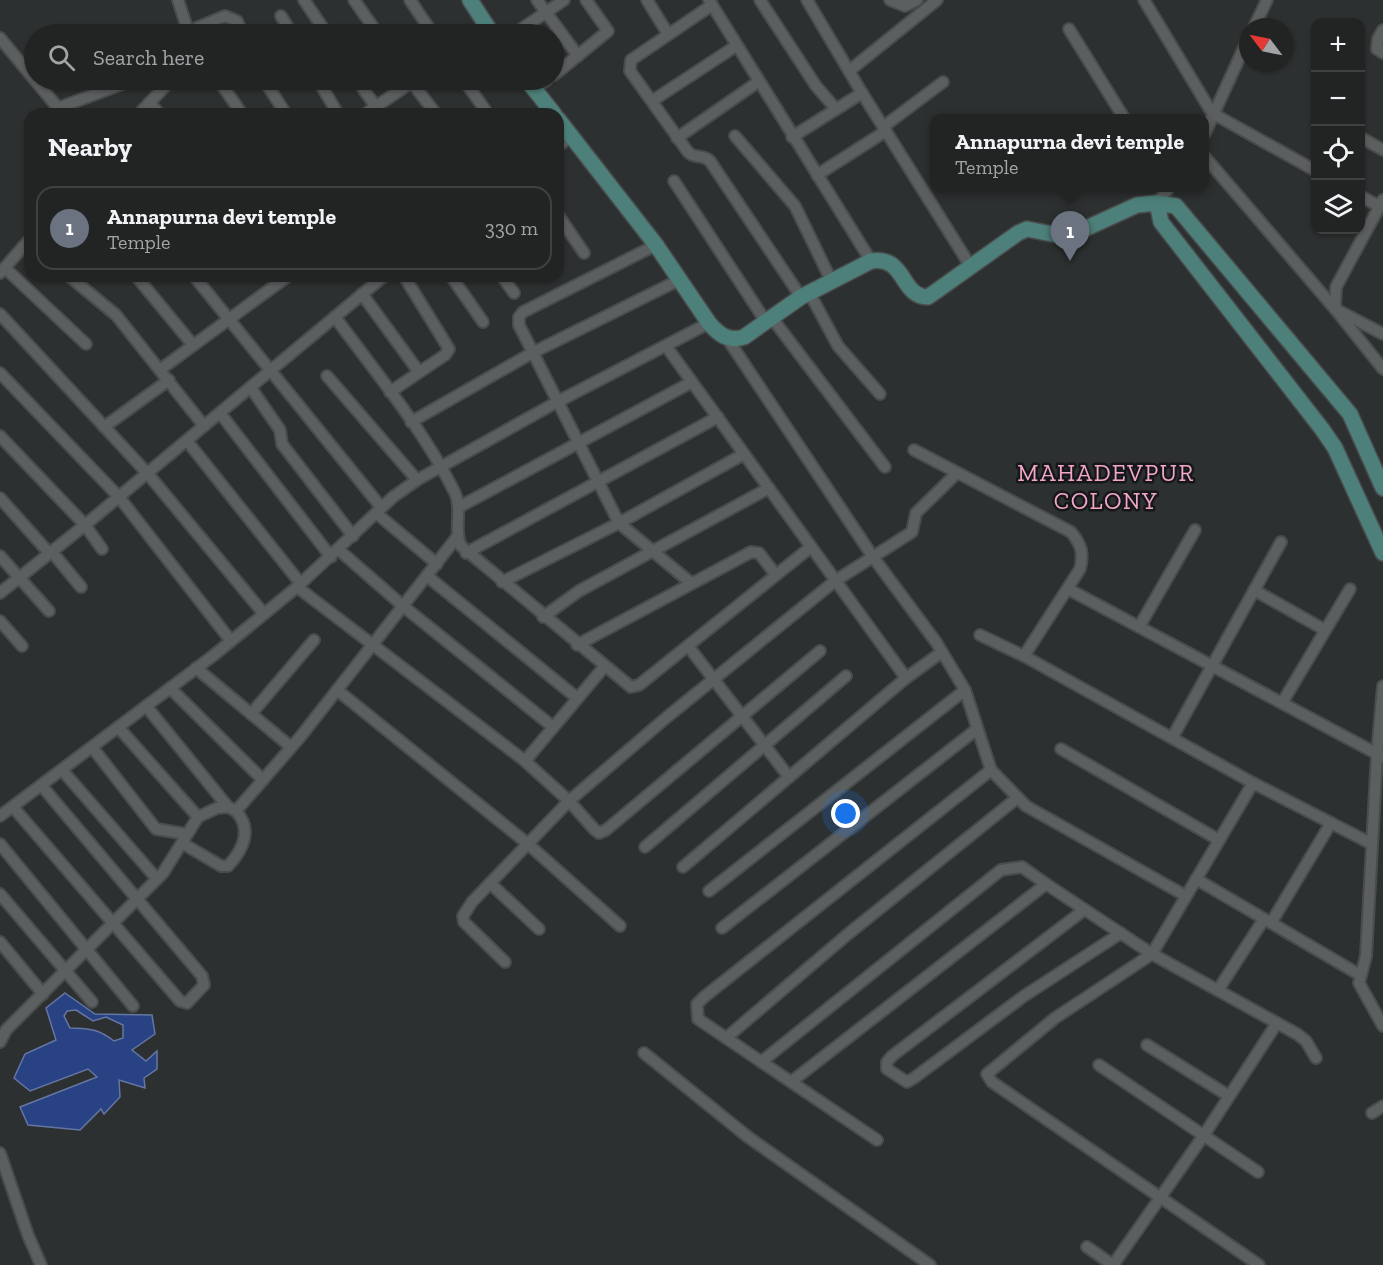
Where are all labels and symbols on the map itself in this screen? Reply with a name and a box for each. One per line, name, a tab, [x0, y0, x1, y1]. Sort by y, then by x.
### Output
north arrow	[1239, 18, 1293, 72]
pin: 1	[1050, 212, 1090, 261]
district label: MAHADEVPUR COLONY	[1017, 458, 1195, 515]
your location	[831, 799, 860, 828]

